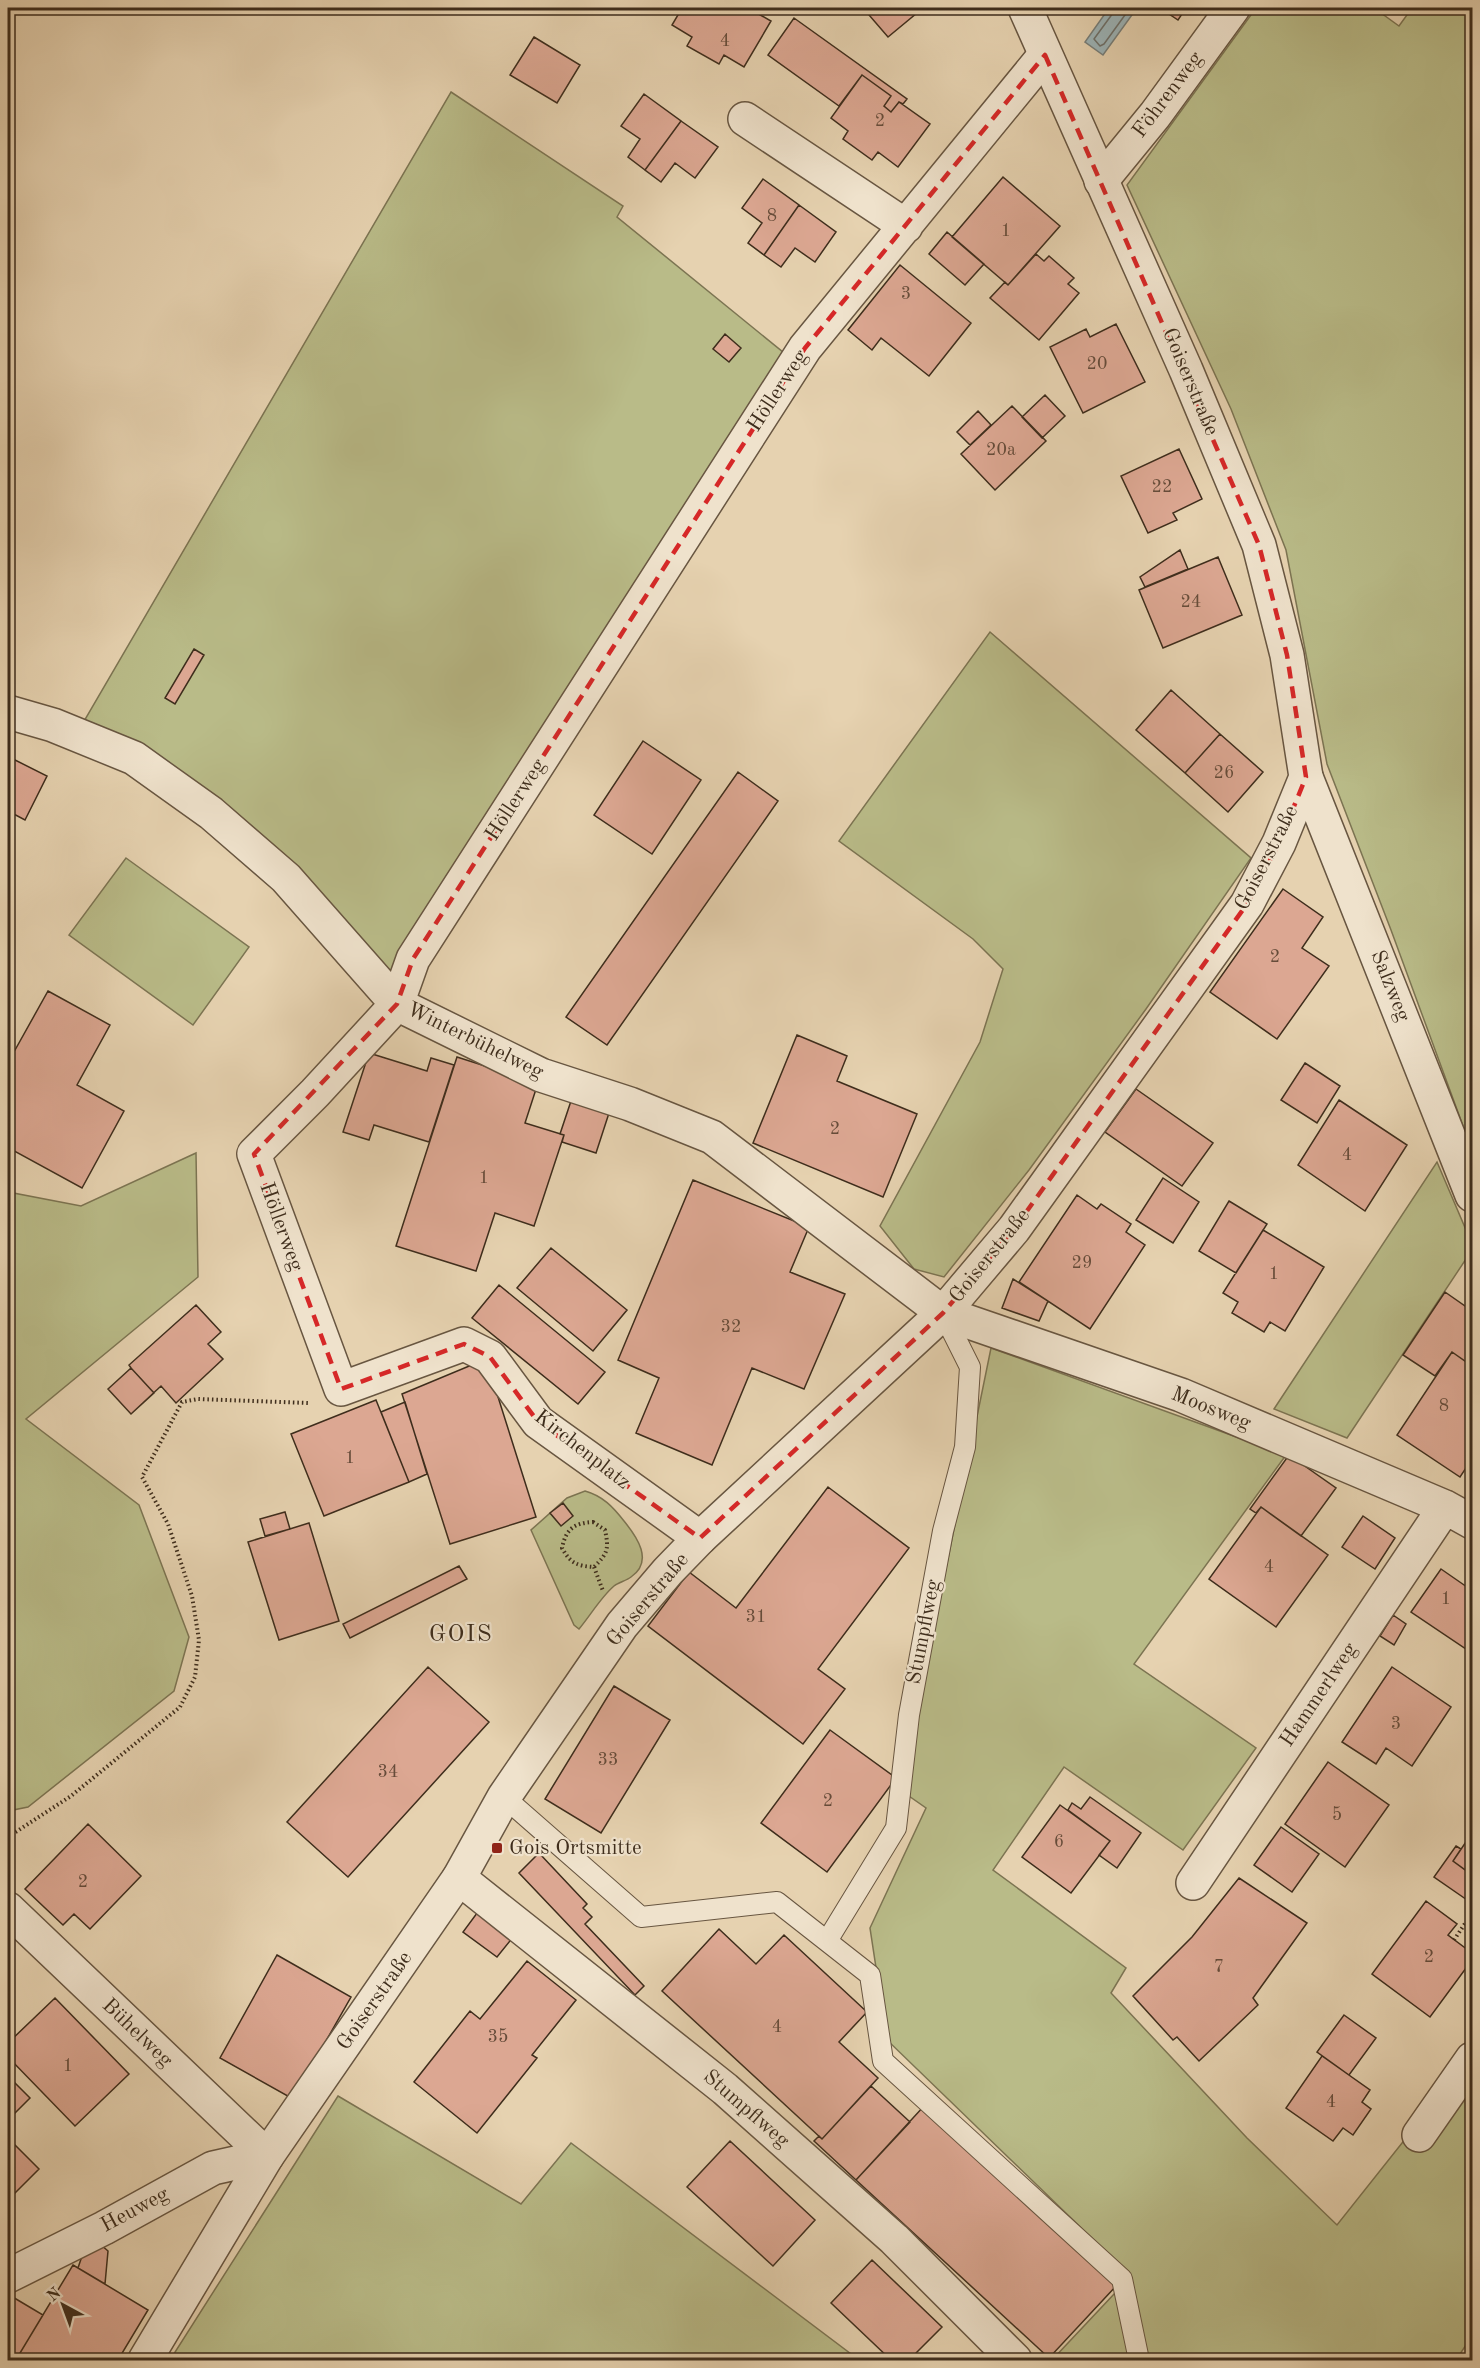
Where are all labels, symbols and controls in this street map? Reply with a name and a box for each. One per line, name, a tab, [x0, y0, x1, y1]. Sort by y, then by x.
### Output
house number: 4	[720, 32, 730, 50]
street label: Föhrenweg	[1129, 47, 1207, 142]
house number: 2	[875, 112, 885, 130]
house number: 8	[767, 207, 777, 225]
house number: 1	[1001, 222, 1011, 240]
house number: 3	[901, 285, 911, 303]
street label: Goiserstraße	[1158, 325, 1222, 439]
street label: Höllerweg	[744, 346, 812, 436]
house number: 20	[1087, 355, 1107, 373]
house number: 20a	[986, 441, 1016, 459]
house number: 22	[1152, 478, 1172, 496]
house number: 24	[1181, 593, 1201, 611]
street label: Höllerweg	[482, 755, 550, 845]
house number: 26	[1214, 764, 1234, 782]
street label: Goiserstraße	[1232, 802, 1302, 914]
street label: Salzweg	[1366, 947, 1414, 1025]
house number: 2	[1270, 948, 1280, 966]
street label: Winterbühelweg	[403, 999, 547, 1083]
house number: 2	[830, 1120, 840, 1138]
house number: 4	[1342, 1146, 1352, 1164]
house number: 1	[479, 1169, 489, 1187]
street label: Höllerweg	[255, 1180, 307, 1275]
street label: Goiserstraße	[946, 1205, 1034, 1307]
house number: 29	[1072, 1254, 1092, 1272]
house number: 1	[1269, 1265, 1279, 1283]
house number: 32	[721, 1318, 741, 1336]
street label: Moosweg	[1168, 1384, 1254, 1435]
house number: 8	[1439, 1397, 1449, 1415]
street label: Kirchenplatz	[530, 1406, 634, 1494]
house number: 1	[345, 1449, 355, 1467]
street label: Goiserstraße	[603, 1549, 693, 1651]
house number: 4	[1264, 1558, 1274, 1576]
street label: Stumpflweg	[904, 1577, 945, 1686]
house number: 1	[1441, 1590, 1451, 1608]
house number: 31	[746, 1608, 766, 1626]
district label: GOIS	[429, 1623, 493, 1647]
street label: Hammerlweg	[1277, 1639, 1362, 1751]
house number: 3	[1391, 1715, 1401, 1733]
house number: 33	[598, 1751, 618, 1769]
house number: 34	[378, 1763, 398, 1781]
house number: 2	[823, 1792, 833, 1810]
house number: 5	[1332, 1806, 1342, 1824]
house number: 6	[1054, 1833, 1064, 1851]
place label: Gois Ortsmitte	[509, 1838, 642, 1859]
marker: Gois Ortsmitte	[490, 1841, 504, 1855]
house number: 2	[78, 1873, 88, 1891]
street label: Goiserstraße	[333, 1948, 417, 2054]
house number: 2	[1424, 1948, 1434, 1966]
house number: 7	[1214, 1958, 1224, 1976]
street label: Bühelweg	[98, 1995, 177, 2072]
house number: 4	[772, 2018, 782, 2036]
house number: 35	[488, 2028, 508, 2046]
house number: 1	[63, 2057, 73, 2075]
street label: Stumpflweg	[699, 2066, 794, 2152]
house number: 4	[1326, 2093, 1336, 2111]
street label: Heuweg	[98, 2183, 173, 2237]
north arrow	[33, 2275, 93, 2335]
text: N	[45, 2285, 65, 2305]

